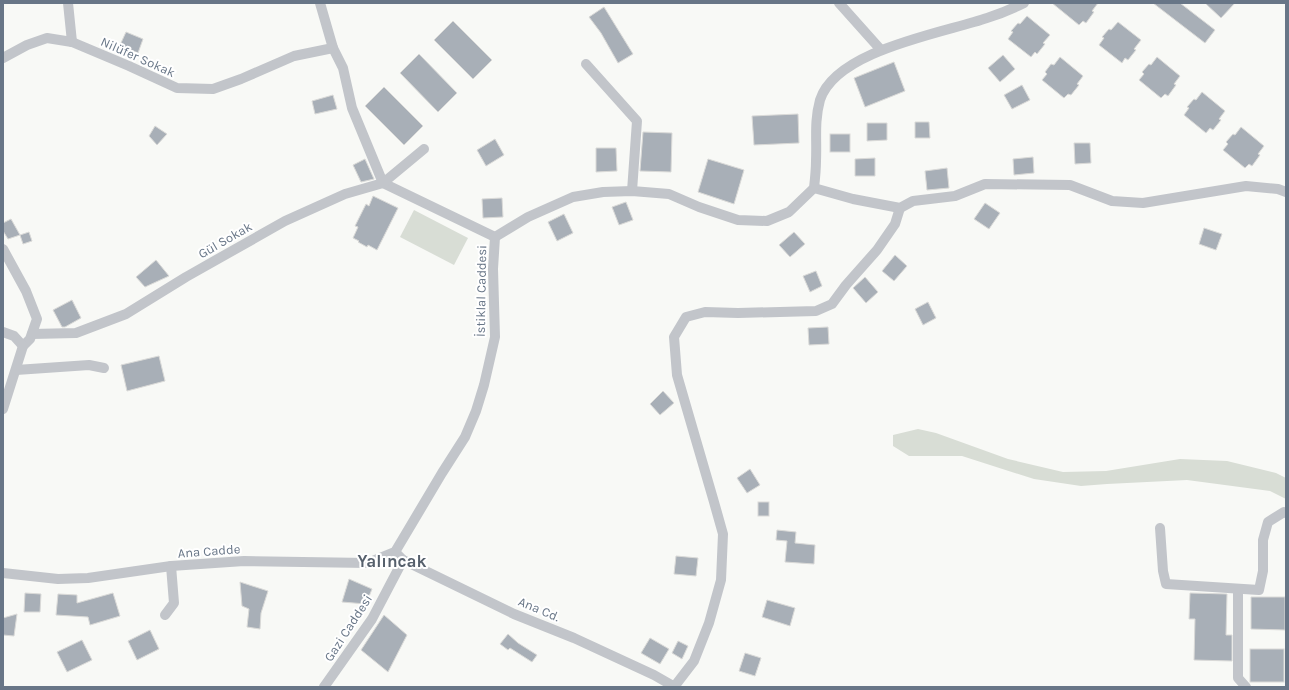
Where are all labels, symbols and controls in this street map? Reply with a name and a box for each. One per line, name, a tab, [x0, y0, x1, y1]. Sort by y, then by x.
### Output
street label: Nilüfer Sokak	[98, 34, 178, 80]
street label: Gül Sokak	[195, 219, 255, 261]
street label: İstiklal Caddesi	[473, 245, 489, 337]
street label: Ana Cadde	[177, 541, 241, 561]
district label: Yalıncak	[357, 551, 427, 571]
street label: Gazi Caddesi	[321, 592, 375, 664]
street label: Ana Cd.	[516, 594, 562, 624]

